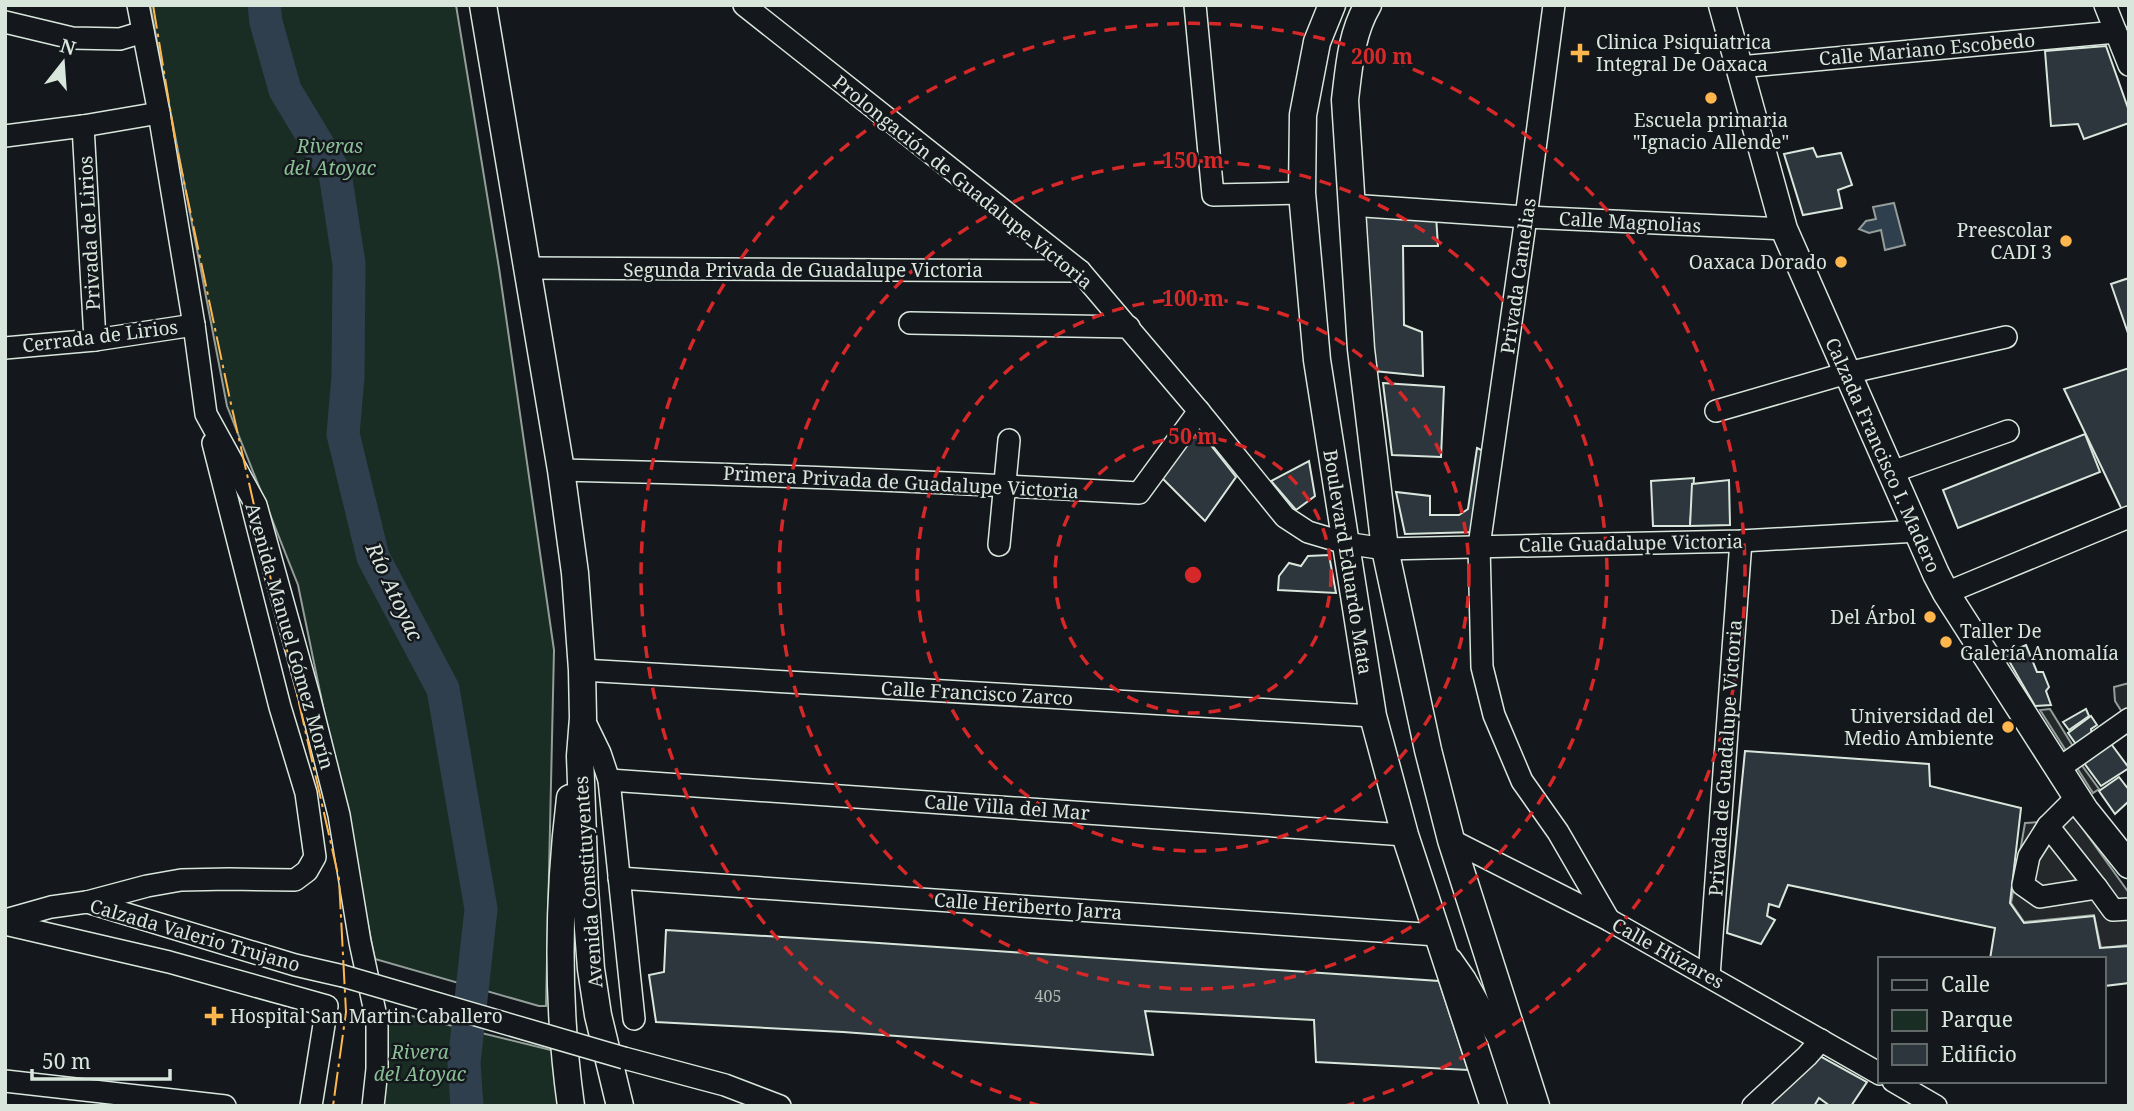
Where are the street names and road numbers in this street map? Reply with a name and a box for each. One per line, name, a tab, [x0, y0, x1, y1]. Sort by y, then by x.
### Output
street label: Calle Mariano Escobedo	[1818, 27, 2036, 71]
street label: Prolongación de Guadalupe Victoria	[828, 69, 1098, 295]
street label: Privada de Lirios	[72, 155, 106, 311]
street label: Privada Camelias	[1494, 196, 1542, 356]
street label: Calle Magnolias	[1558, 205, 1702, 239]
street label: Segunda Privada de Guadalupe Victoria	[623, 257, 983, 283]
street label: Cerrada de Lirios	[21, 314, 179, 358]
street label: Calzada Francisco I. Madero	[1819, 333, 1947, 577]
street label: Boulevard Eduardo Mata	[1317, 448, 1379, 676]
street label: Primera Privada de Guadalupe Victoria	[722, 460, 1080, 504]
street label: Avenida Manuel Gómez Morín	[239, 500, 341, 772]
street label: Calle Guadalupe Victoria	[1519, 528, 1743, 558]
street label: Privada de Guadalupe Victoria	[1702, 619, 1748, 897]
street label: Calle Francisco Zarco	[880, 675, 1074, 711]
street label: Avenida Constituyentes	[568, 775, 608, 989]
street label: Calle Villa del Mar	[923, 788, 1091, 826]
street label: Calle Heriberto Jarra	[933, 886, 1123, 926]
street label: Calzada Valerio Trujano	[87, 893, 303, 977]
street label: Calle Húzares	[1607, 911, 1729, 995]

